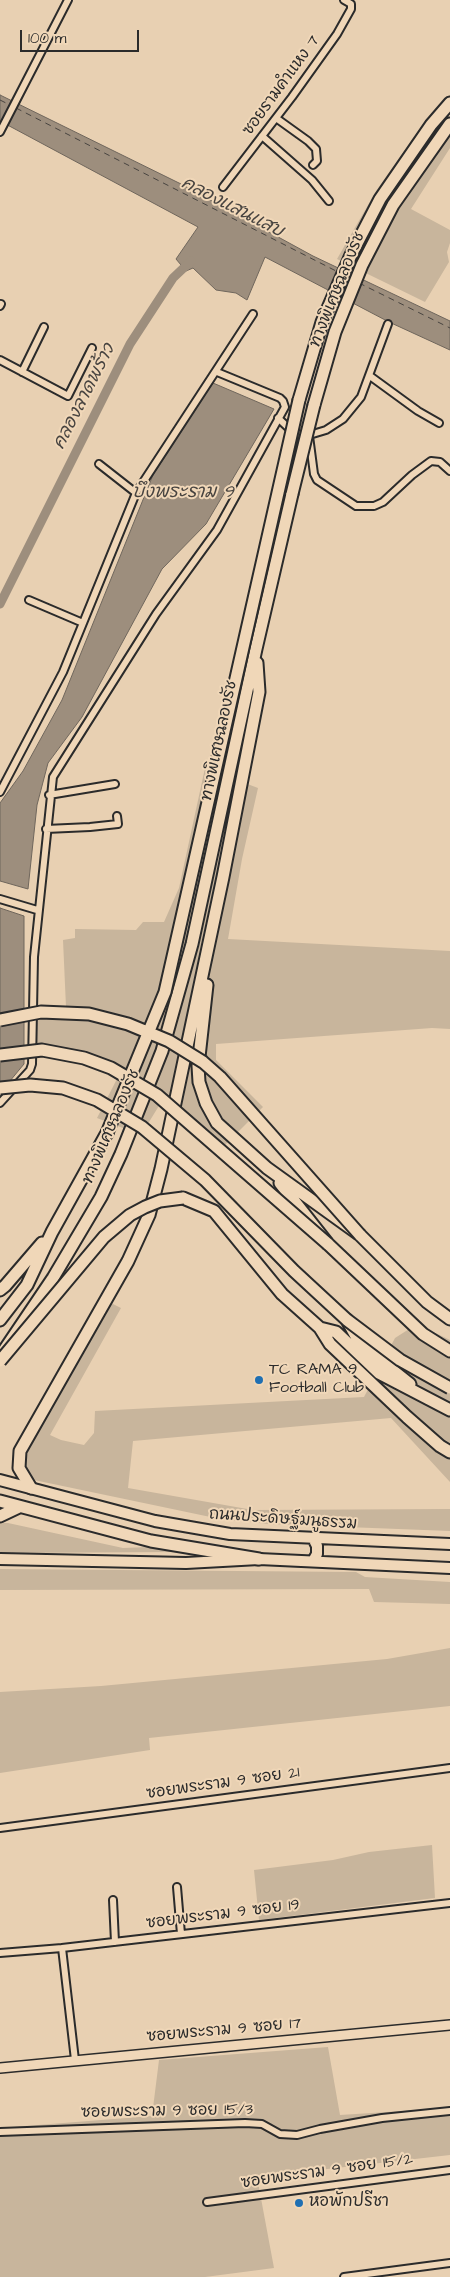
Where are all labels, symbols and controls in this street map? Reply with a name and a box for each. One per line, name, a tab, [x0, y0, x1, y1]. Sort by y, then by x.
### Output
scale bar	[22, 20, 141, 52]
text: 100 m	[28, 28, 67, 49]
street label: ซอยรามคำแหง 7	[239, 32, 325, 140]
water label: คลองแสนแสบ	[177, 173, 287, 243]
street label: ทางพิเศษฉลองรัช	[306, 230, 370, 350]
water label: คลองลาดพร้าว	[49, 341, 121, 453]
water label: บึงพระราม 9	[132, 482, 234, 504]
street label: ทางพิเศษฉลองรัช	[198, 679, 242, 803]
street label: ทางพิเศษฉลองรัช	[79, 1067, 145, 1187]
place label: TC RAMA 9 Football Club	[269, 1361, 364, 1399]
marker: TC RAMA 9 Football Club	[253, 1374, 265, 1386]
street label: ถนนประดิษฐ์มนูธรรม	[208, 1505, 358, 1535]
street label: ซอยพระราม 9 ซอย 21	[145, 1764, 301, 1804]
street label: ซอยพระราม 9 ซอย 19	[145, 1896, 301, 1934]
street label: ซอยพระราม 9 ซอย 17	[146, 2015, 302, 2047]
street label: ซอยพระราม 9 ซอย 15/3	[81, 2101, 253, 2123]
street label: ซอยพระราม 9 ซอย 15/2	[240, 2150, 414, 2194]
place label: หอพักปรีชา	[309, 2193, 389, 2213]
marker: หอพักปรีชา	[293, 2197, 305, 2209]

